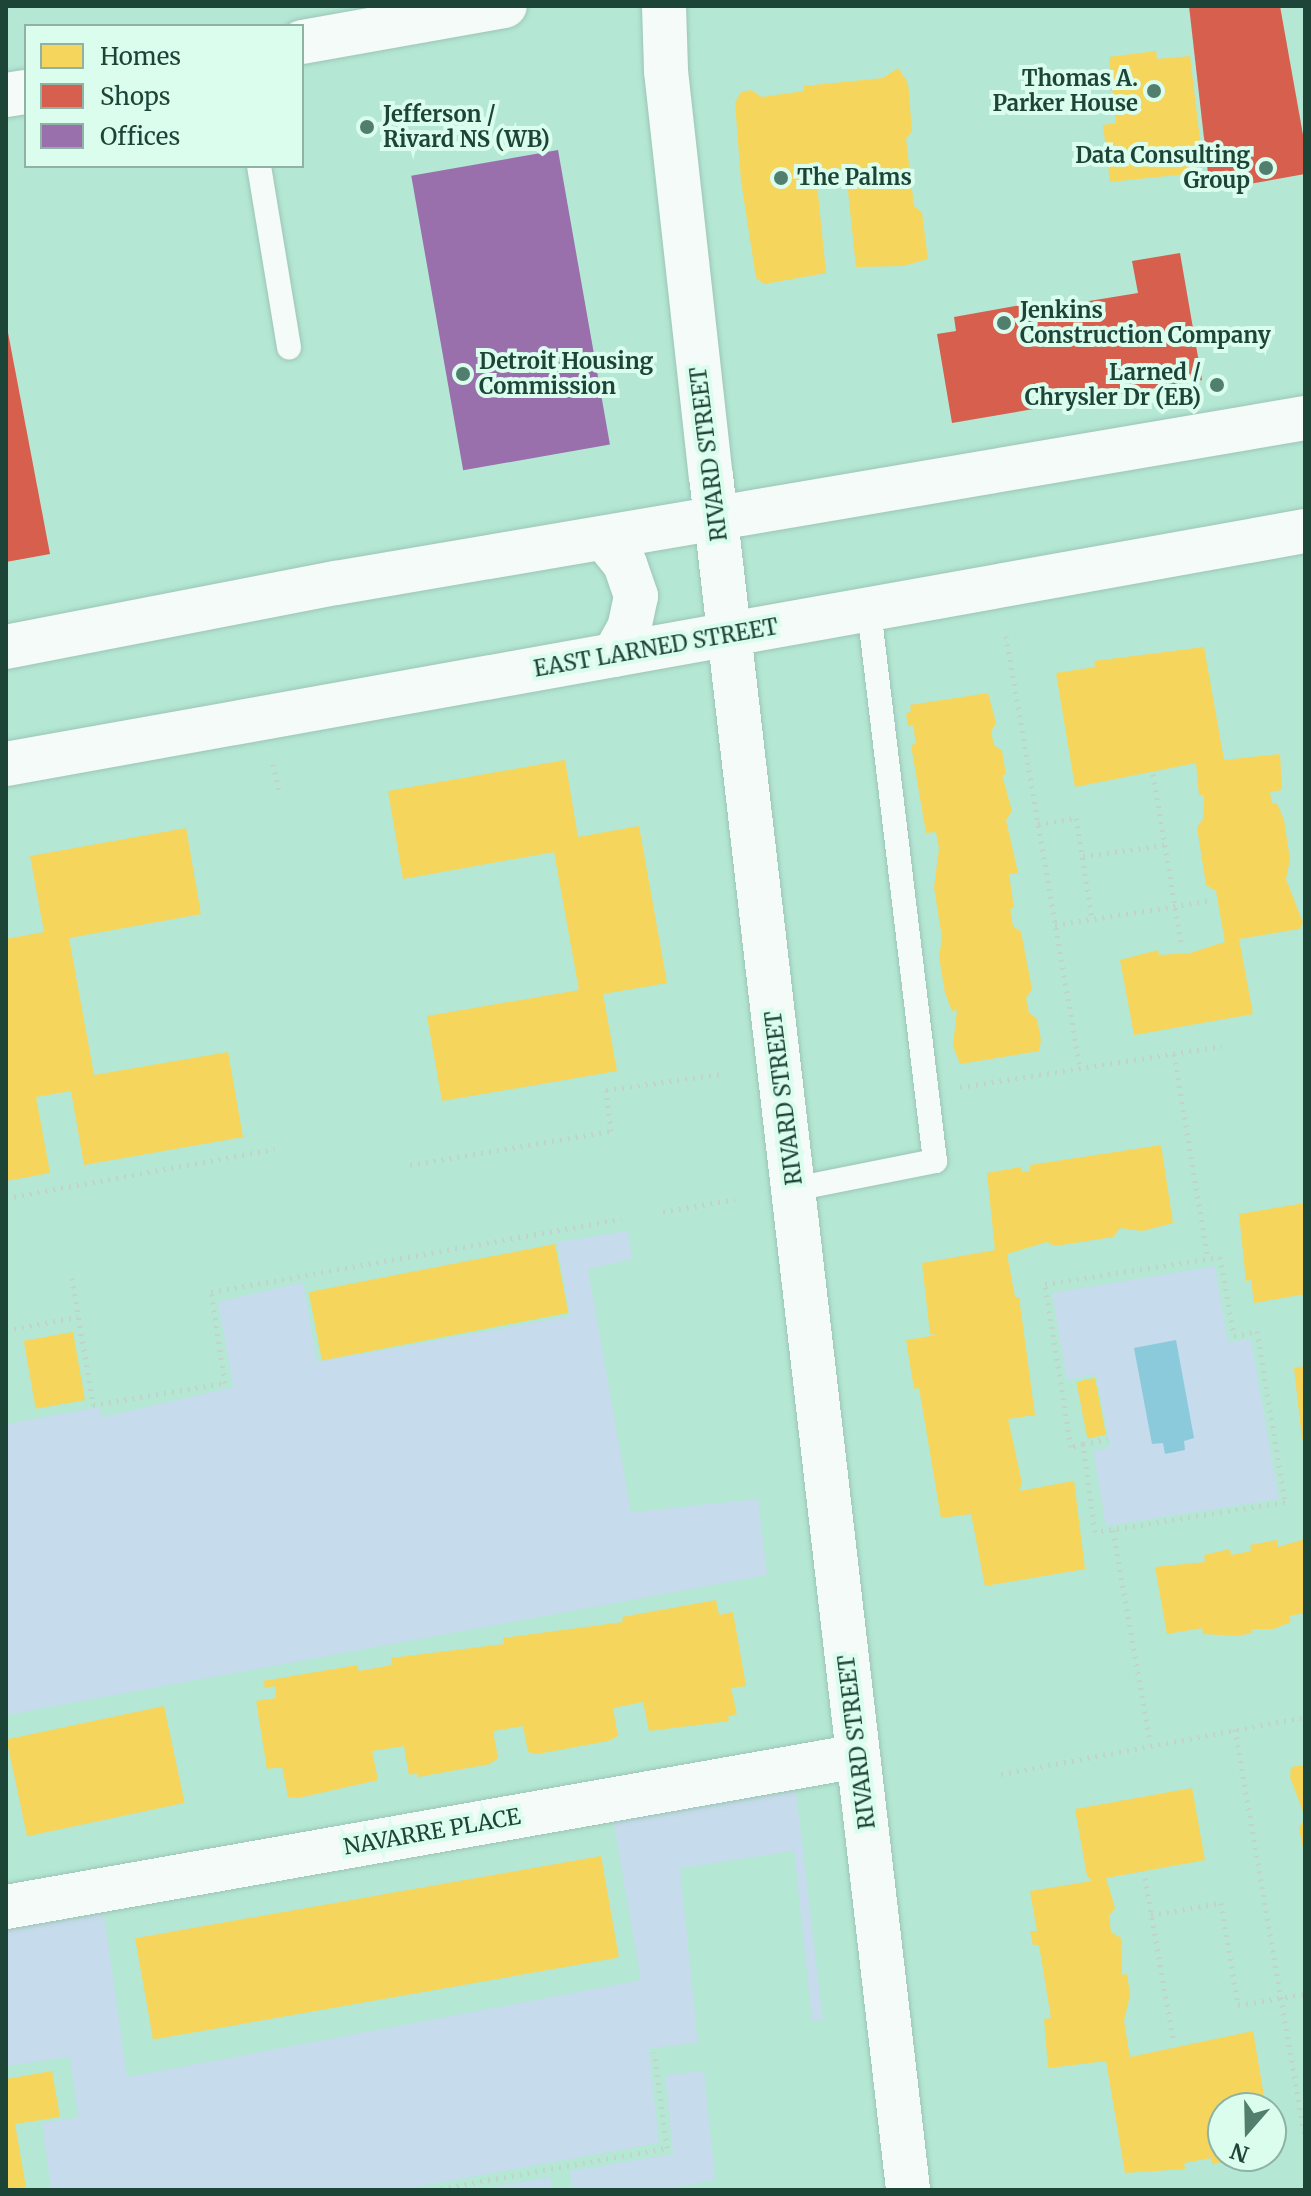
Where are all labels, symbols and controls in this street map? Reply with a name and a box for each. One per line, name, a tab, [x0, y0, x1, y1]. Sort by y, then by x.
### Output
legend	[24, 24, 304, 168]
text: Homes	[100, 41, 181, 72]
place label: Thomas A. Parker House	[992, 65, 1138, 116]
text: Shops	[100, 81, 171, 112]
marker: Thomas A. Parker House	[1145, 82, 1163, 100]
place label: Jefferson / Rivard NS (WB)	[383, 101, 550, 152]
marker: Jefferson / Rivard NS (WB)	[358, 118, 376, 136]
text: Offices	[100, 121, 180, 152]
place label: Data Consulting Group	[1075, 142, 1250, 194]
marker: Data Consulting Group	[1257, 159, 1275, 177]
place label: The Palms	[797, 165, 912, 191]
marker: The Palms	[772, 169, 790, 187]
place label: Jenkins Construction Company	[1020, 297, 1271, 348]
marker: Jenkins Construction Company	[995, 314, 1013, 332]
place label: Detroit Housing Commission	[479, 348, 653, 400]
place label: Larned / Chrysler Dr (EB)	[1025, 359, 1201, 410]
marker: Detroit Housing Commission	[454, 365, 472, 383]
street label: RIVARD STREET	[685, 365, 733, 543]
marker: Larned / Chrysler Dr (EB)	[1208, 376, 1226, 394]
street label: EAST LARNED STREET	[532, 613, 780, 683]
street label: RIVARD STREET	[760, 1009, 808, 1187]
street label: RIVARD STREET	[833, 1653, 881, 1831]
street label: NAVARRE PLACE	[341, 1803, 523, 1861]
north arrow	[1207, 2092, 1287, 2172]
text: N	[1227, 2137, 1252, 2169]

